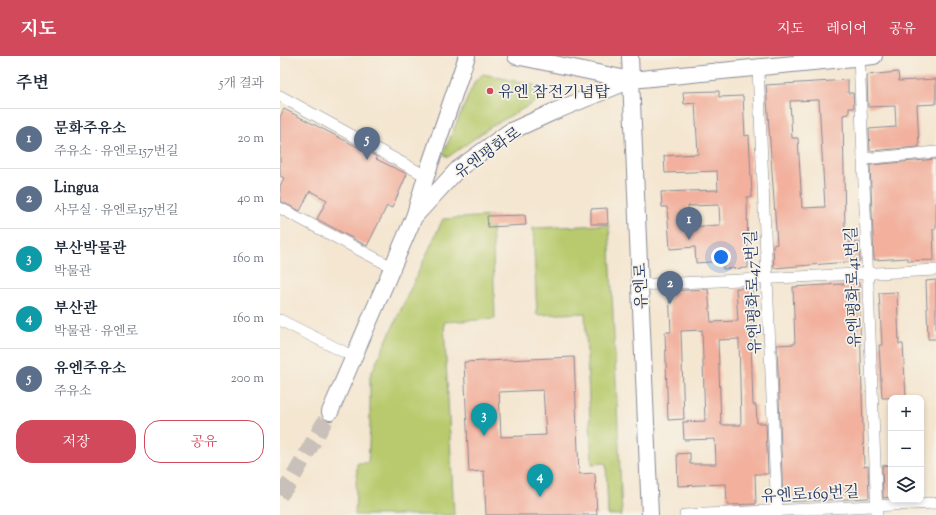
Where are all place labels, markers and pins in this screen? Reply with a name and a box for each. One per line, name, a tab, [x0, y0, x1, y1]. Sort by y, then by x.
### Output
place label: 유엔 참전기념탑	[498, 82, 610, 105]
marker: 유엔 참전기념탑	[485, 86, 495, 96]
pin: 5	[354, 127, 380, 160]
pin: 1	[676, 207, 702, 240]
pin: 2	[657, 271, 683, 304]
pin: 3	[471, 403, 497, 436]
pin: 4	[527, 464, 553, 497]

